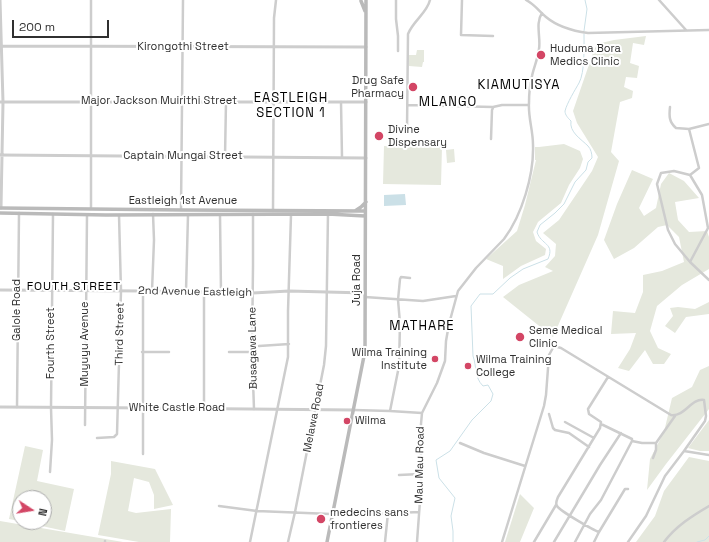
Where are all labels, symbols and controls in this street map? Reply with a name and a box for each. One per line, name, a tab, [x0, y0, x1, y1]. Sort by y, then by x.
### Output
scale bar	[14, 12, 111, 38]
text: 200 m	[19, 19, 55, 35]
street label: Kirongothi Street	[137, 40, 229, 54]
place label: Huduma Bora Medics Clinic	[550, 42, 621, 68]
marker: Huduma Bora Medics Clinic	[535, 49, 547, 61]
place label: Drug Safe Pharmacy	[351, 74, 404, 100]
district label: KIAMUTISYA	[478, 77, 560, 93]
marker: Drug Safe Pharmacy	[407, 81, 419, 93]
district label: EASTLEIGH SECTION 1	[254, 90, 328, 121]
street label: Major Jackson Muirithi Street	[81, 94, 237, 108]
district label: MLANGO	[419, 94, 477, 110]
place label: Divine Dispensary	[388, 123, 447, 149]
marker: Divine Dispensary	[373, 130, 385, 142]
street label: Captain Mungai Street	[123, 149, 243, 163]
street label: Eastleigh 1st Avenue	[129, 194, 237, 208]
street label: Juja Road	[350, 254, 364, 306]
street label: Galole Road	[10, 279, 24, 341]
district label: FOUTH STREET	[27, 280, 121, 294]
street label: 2nd Avenue Eastleigh	[138, 284, 252, 300]
street label: Muyuyu Avenue	[78, 302, 92, 386]
street label: Third Street	[113, 302, 127, 366]
street label: Fourth Street	[44, 307, 58, 379]
street label: Busagawa Lane	[246, 307, 260, 389]
district label: MATHARE	[389, 318, 455, 334]
place label: Seme Medical Clinic	[529, 324, 602, 350]
marker: Seme Medical Clinic	[514, 331, 526, 343]
place label: Wilma Training Institute	[352, 346, 427, 372]
place label: Wilma Training College	[476, 353, 551, 379]
marker: Wilma Training Institute	[430, 354, 440, 364]
marker: Wilma Training College	[463, 361, 473, 371]
street label: Melawa Road	[301, 382, 327, 454]
street label: White Castle Road	[129, 401, 225, 415]
place label: Wilma	[355, 414, 386, 428]
marker: Wilma	[342, 416, 352, 426]
street label: Mau Mau Road	[413, 426, 427, 504]
north arrow	[12, 490, 52, 530]
place label: medecins sans frontieres	[330, 506, 409, 532]
text: N	[35, 507, 50, 517]
marker: medecins sans frontieres	[315, 513, 327, 525]

